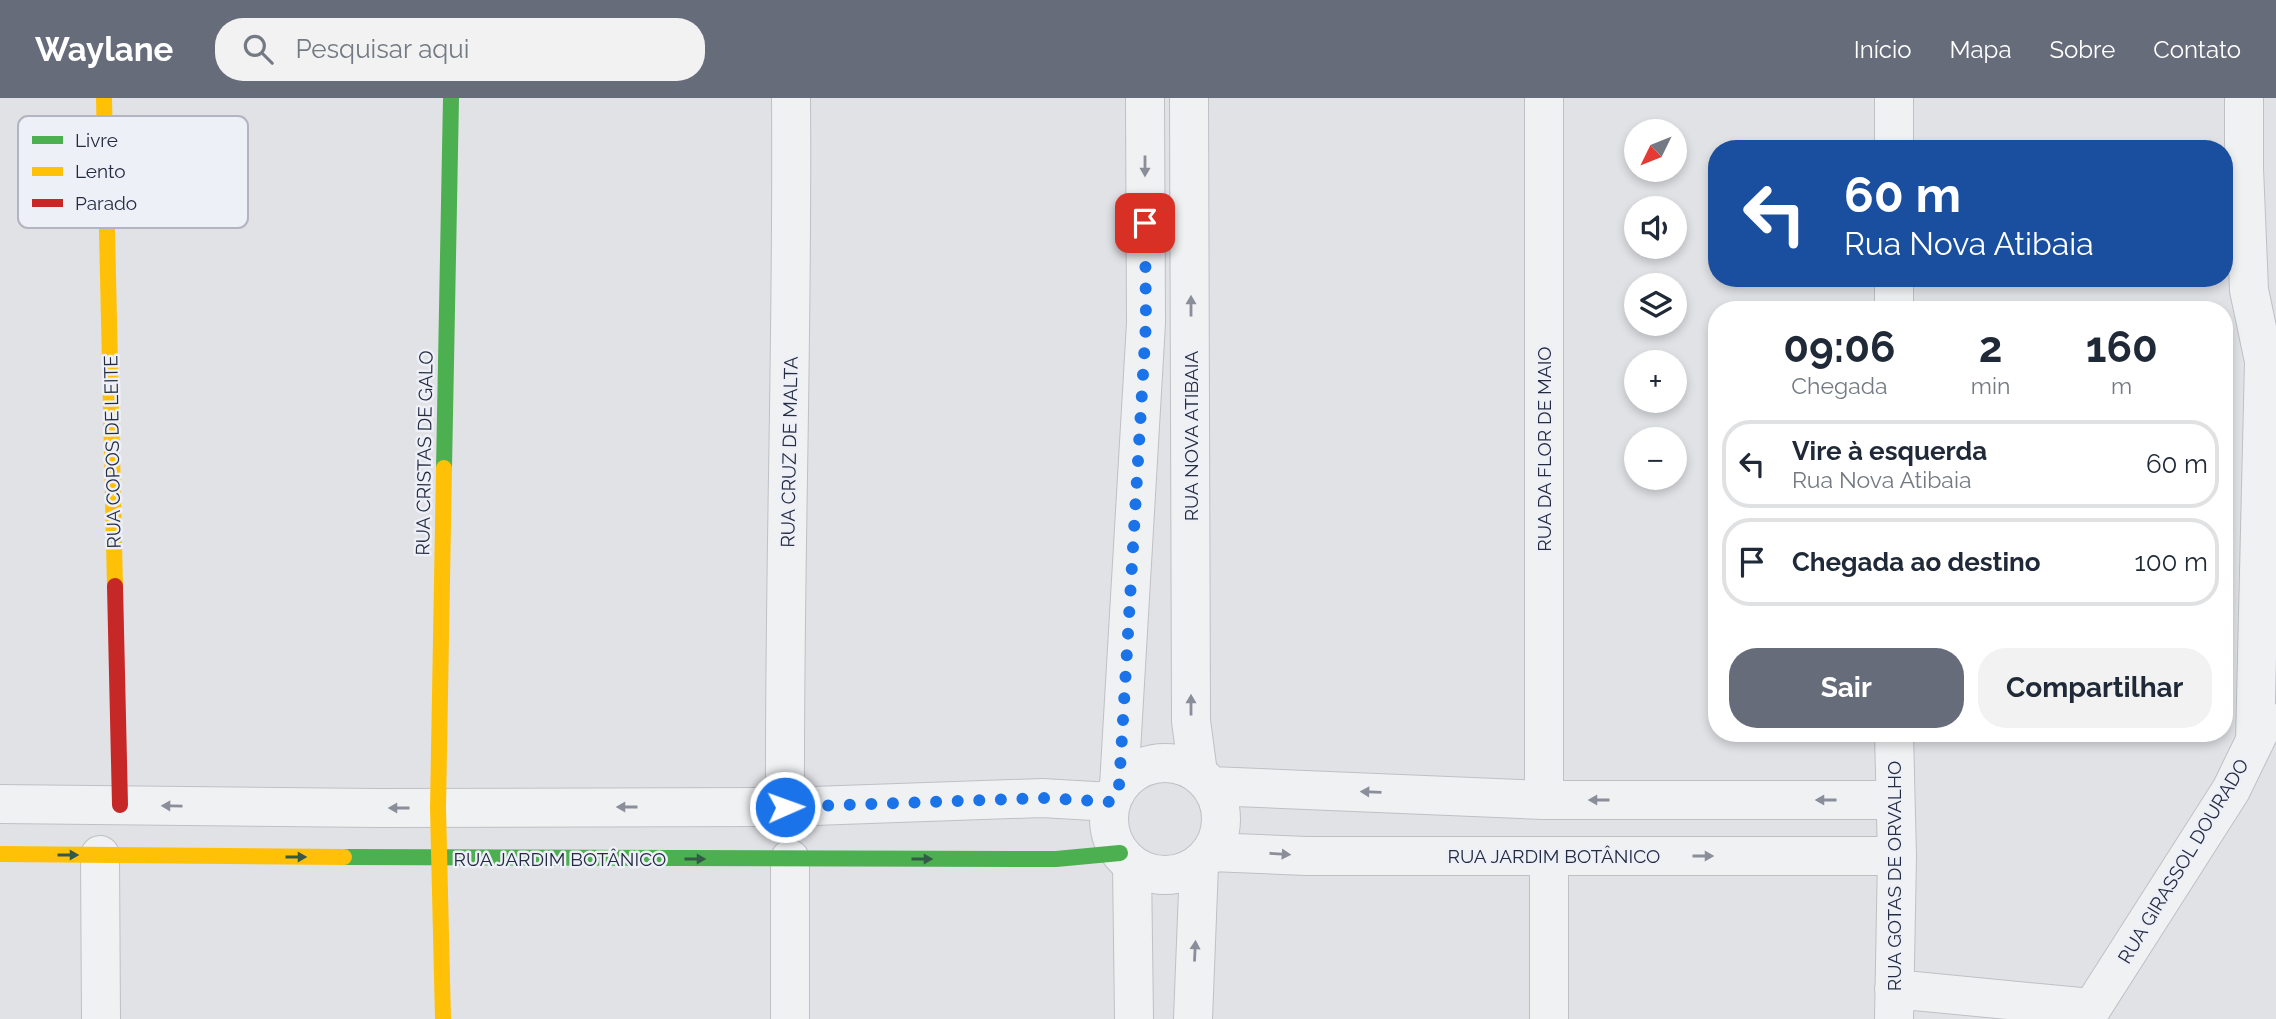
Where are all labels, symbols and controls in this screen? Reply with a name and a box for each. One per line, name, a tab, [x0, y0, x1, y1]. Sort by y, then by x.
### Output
search box	[215, 18, 705, 81]
text: Waylane	[35, 30, 173, 69]
icon: search	[239, 30, 277, 68]
text: Pesquisar aqui	[295, 34, 469, 64]
text: Início	[1854, 35, 1912, 64]
text: Mapa	[1950, 35, 2011, 64]
text: Sobre	[2049, 35, 2115, 64]
text: Contato	[2153, 35, 2241, 64]
legend	[18, 116, 248, 228]
north arrow	[1624, 119, 1687, 182]
map controls	[1624, 119, 1687, 490]
text: Livre	[75, 129, 118, 151]
one-way arrow	[1139, 155, 1151, 177]
text: Lento	[75, 160, 126, 182]
text: 60 m	[1844, 166, 1961, 223]
icon: left	[1729, 168, 1820, 259]
text: Parado	[75, 192, 137, 214]
pin	[1115, 193, 1175, 253]
button: sound	[1624, 196, 1687, 259]
icon: arrive	[1126, 204, 1164, 242]
text: Rua Nova Atibaia	[1844, 225, 2094, 262]
button: layers	[1624, 273, 1687, 336]
one-way arrow	[1185, 295, 1197, 317]
text: 09:06	[1783, 323, 1895, 372]
text: 2	[1979, 323, 2002, 372]
text: 160	[2086, 323, 2158, 372]
street label: RUA DA FLOR DE MAIO	[1533, 346, 1555, 552]
street label: RUA CRISTAS DE GALO	[411, 350, 437, 556]
button: +	[1624, 350, 1687, 413]
street label: RUA NOVA ATIBAIA	[1180, 351, 1202, 521]
street label: RUA COPOS DE LEITE	[99, 355, 125, 549]
street label: RUA CRUZ DE MALTA	[776, 356, 802, 548]
text: Chegada	[1791, 372, 1888, 399]
text: min	[1971, 372, 2010, 399]
text: m	[2111, 372, 2132, 399]
button: −	[1624, 427, 1687, 490]
text: Vire à esquerda	[1792, 436, 1987, 466]
icon: left	[1733, 445, 1771, 483]
text: 60 m	[2146, 449, 2208, 479]
text: Rua Nova Atibaia	[1792, 466, 1971, 493]
icon: arrive	[1733, 543, 1771, 581]
text: Chegada ao destino	[1792, 547, 2041, 577]
text: 100 m	[2135, 547, 2208, 577]
button: Sair	[1729, 648, 1964, 728]
button: Compartilhar	[1978, 648, 2212, 728]
one-way arrow	[1185, 694, 1197, 716]
street label: RUA GIRASSOL DOURADO	[2113, 755, 2253, 967]
street label: RUA GOTAS DE ORVALHO	[1883, 761, 1905, 991]
position arrow	[748, 770, 822, 844]
one-way arrow	[1360, 787, 1382, 798]
one-way arrow	[1587, 794, 1609, 806]
one-way arrow	[1815, 794, 1837, 806]
one-way arrow	[160, 800, 182, 811]
one-way arrow	[615, 801, 637, 813]
one-way arrow	[388, 802, 410, 814]
street label: RUA JARDIM BOTÂNICO	[1448, 845, 1660, 867]
street label: RUA JARDIM BOTÂNICO	[454, 848, 666, 870]
one-way arrow	[57, 849, 79, 861]
one-way arrow	[1269, 849, 1291, 860]
one-way arrow	[1692, 850, 1714, 862]
one-way arrow	[285, 851, 307, 863]
one-way arrow	[684, 853, 706, 865]
one-way arrow	[911, 853, 933, 865]
one-way arrow	[1190, 940, 1201, 962]

